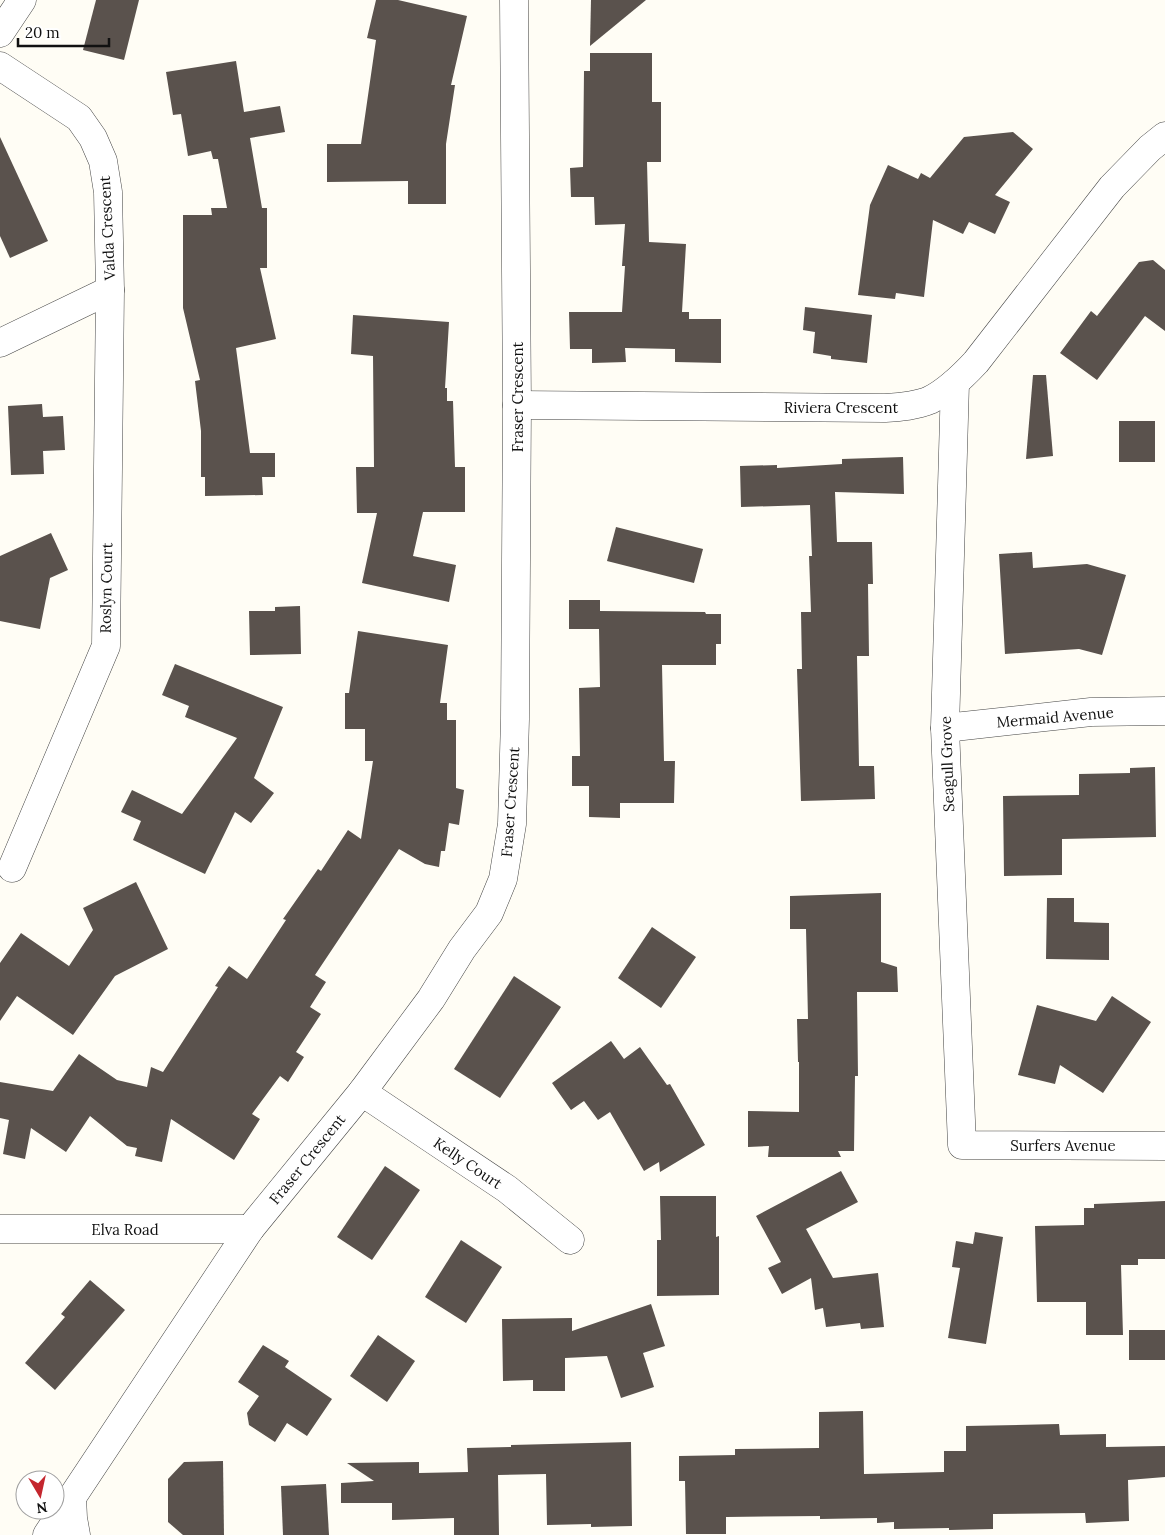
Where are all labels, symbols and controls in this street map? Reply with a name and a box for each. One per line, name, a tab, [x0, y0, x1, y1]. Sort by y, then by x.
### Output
scale bar	[18, 15, 109, 47]
text: 20 m	[25, 23, 60, 42]
street label: Valda Crescent	[95, 175, 119, 282]
street label: Fraser Crescent	[508, 342, 527, 452]
street label: Riviera Crescent	[784, 398, 898, 417]
street label: Roslyn Court	[96, 542, 116, 633]
street label: Mermaid Avenue	[996, 702, 1114, 732]
street label: Seagull Grove	[936, 716, 958, 812]
street label: Fraser Crescent	[497, 746, 523, 858]
street label: Fraser Crescent	[265, 1110, 349, 1208]
street label: Kelly Court	[430, 1133, 506, 1193]
street label: Surfers Avenue	[1010, 1136, 1116, 1155]
street label: Elva Road	[91, 1220, 159, 1239]
north arrow	[15, 1470, 65, 1520]
text: N	[35, 1498, 49, 1518]

